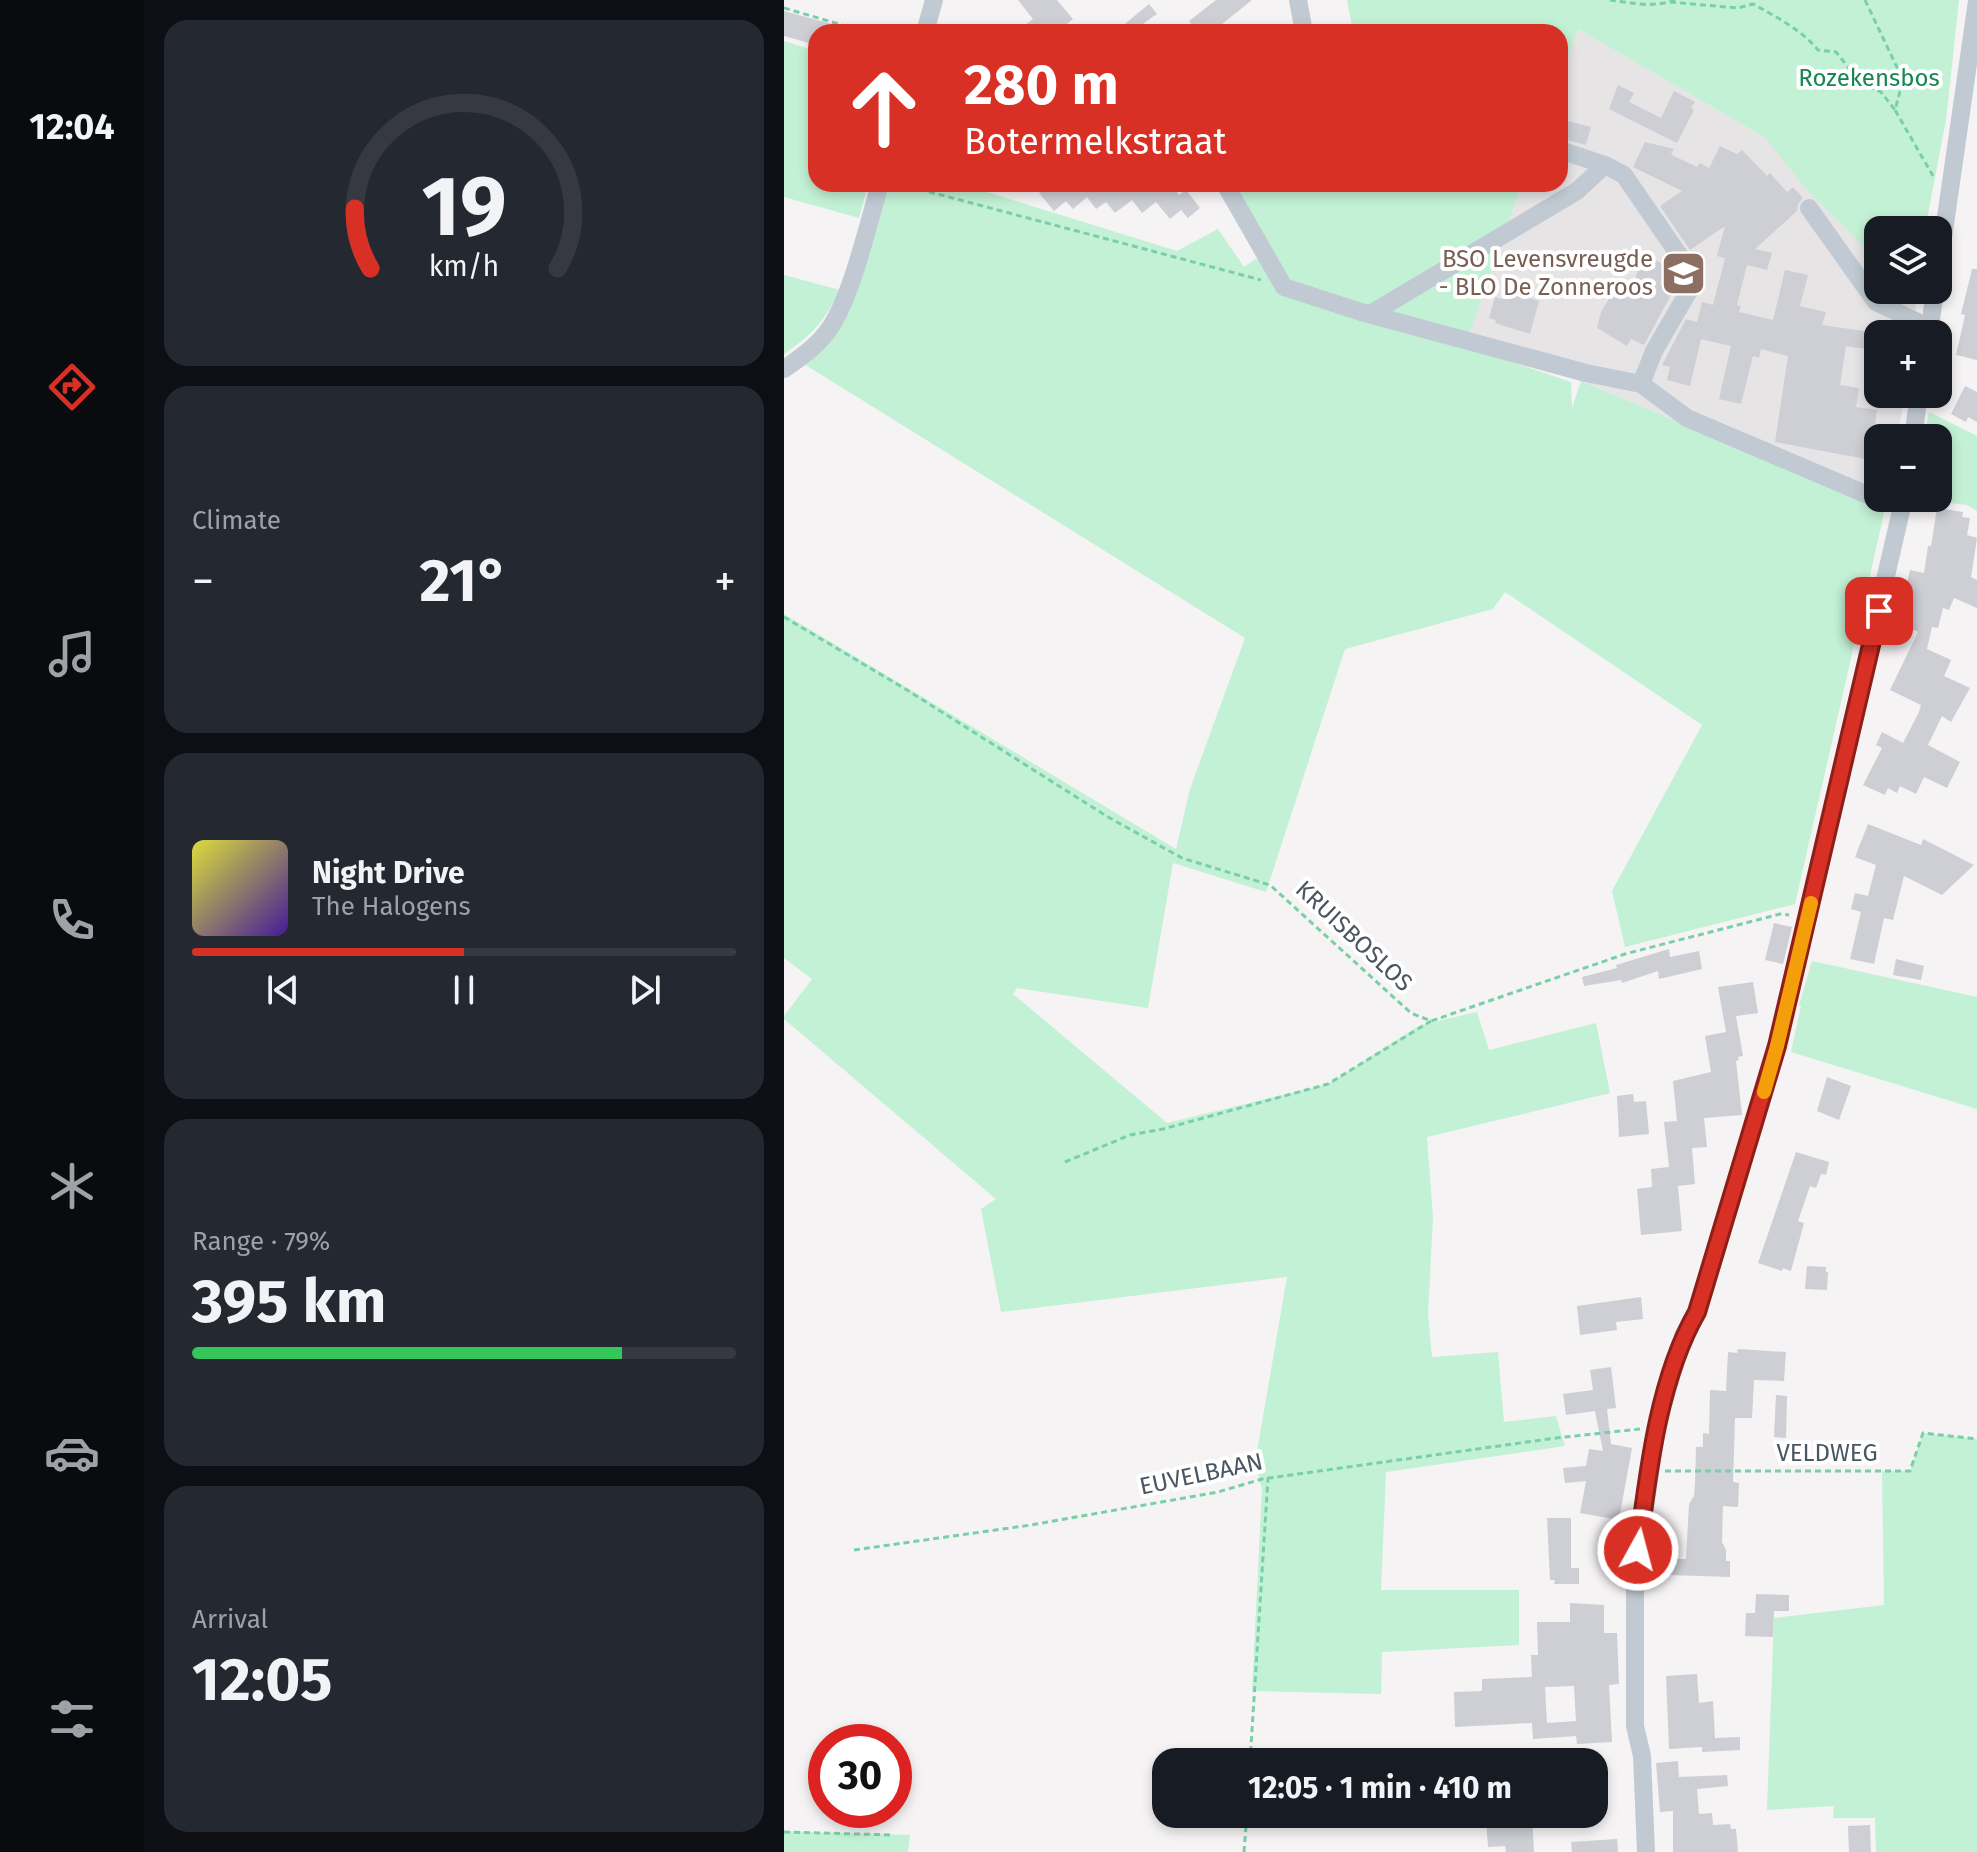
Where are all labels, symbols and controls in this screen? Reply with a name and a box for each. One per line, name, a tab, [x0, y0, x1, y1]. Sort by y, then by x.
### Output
text: 280 m	[964, 52, 1119, 119]
icon: ahead	[832, 56, 936, 160]
park label: Rozekensbos	[1798, 64, 1940, 92]
text: 12:04	[29, 105, 115, 149]
text: Botermelkstraat	[964, 120, 1227, 164]
text: 19	[421, 157, 507, 257]
map controls	[1864, 216, 1952, 512]
button: layers	[1864, 216, 1952, 304]
place label: BSO Levensvreugde - BLO De Zonneroos	[1439, 245, 1653, 301]
text: km/h	[429, 249, 499, 284]
school or university icon: BSO Levensvreugde - BLO De Zonneroos	[1660, 249, 1708, 297]
button: +	[1864, 320, 1952, 408]
icon: directions	[44, 359, 100, 415]
button: −	[1864, 424, 1952, 512]
text: Climate	[192, 505, 281, 536]
text: 21°	[420, 545, 508, 617]
text: −	[192, 555, 214, 608]
text: +	[714, 555, 736, 608]
pin	[1845, 577, 1913, 645]
icon: arrive	[1857, 589, 1901, 633]
icon: music	[44, 626, 100, 682]
text: Night Drive	[312, 855, 465, 891]
street label: KRUISBOSLOS	[1290, 875, 1418, 997]
text: The Halogens	[312, 891, 471, 922]
icon: phone	[44, 892, 100, 948]
icon: previous	[261, 968, 305, 1012]
icon: pause	[442, 968, 486, 1012]
icon: next	[623, 968, 667, 1012]
icon: climate	[44, 1158, 100, 1214]
text: Range · 79%	[192, 1226, 330, 1257]
text: 395 km	[192, 1266, 386, 1338]
icon: car	[44, 1425, 100, 1481]
street label: VELDWEG	[1776, 1439, 1878, 1467]
street label: EUVELBAAN	[1137, 1447, 1265, 1501]
position arrow	[1596, 1508, 1680, 1592]
text: Arrival	[192, 1604, 268, 1635]
text: 12:05	[192, 1644, 333, 1716]
icon: filters	[44, 1691, 100, 1747]
speed limit sign: 30	[808, 1724, 912, 1828]
text: 12:05 · 1 min · 410 m	[1248, 1770, 1512, 1806]

